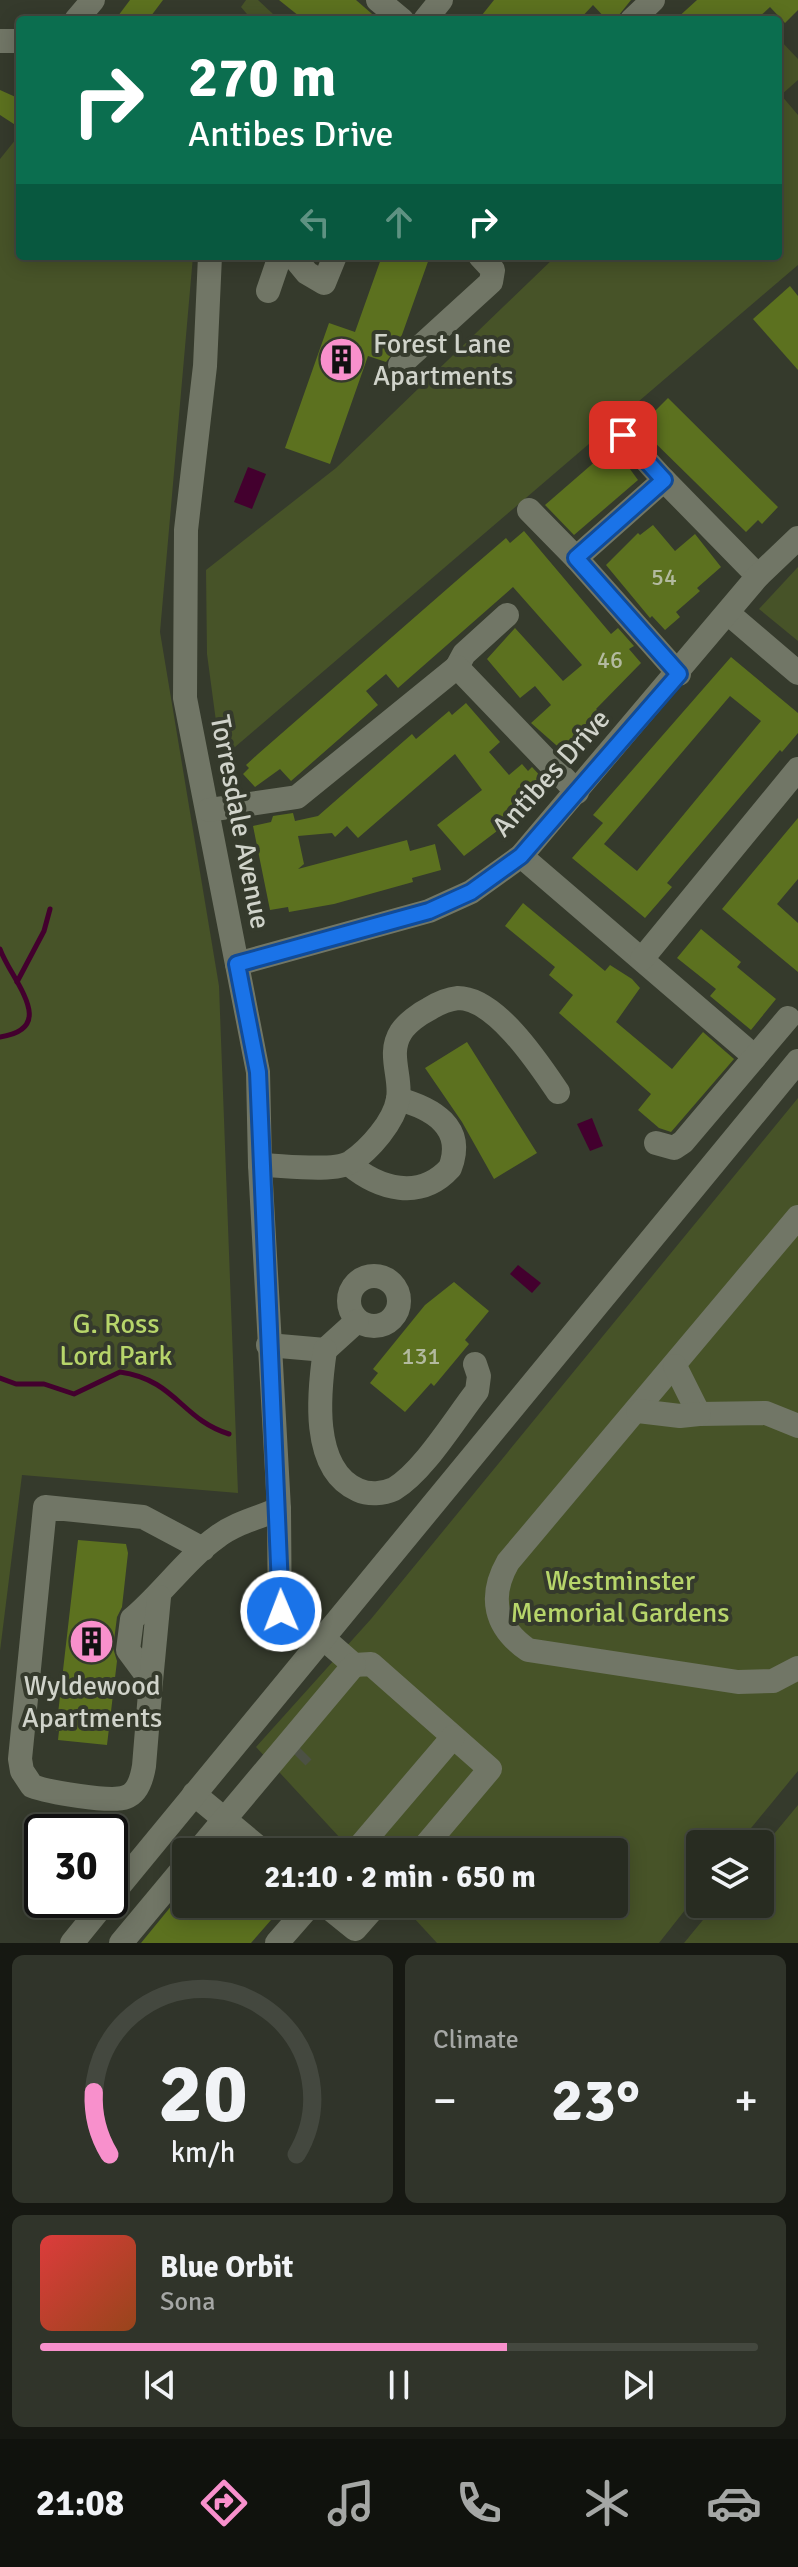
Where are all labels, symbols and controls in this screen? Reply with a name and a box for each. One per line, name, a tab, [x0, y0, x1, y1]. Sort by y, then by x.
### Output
text: 270 m	[188, 43, 336, 112]
icon: right	[56, 48, 160, 152]
text: Antibes Drive	[188, 112, 393, 157]
icon: left	[293, 200, 337, 244]
icon: ahead	[377, 200, 421, 244]
icon: right	[461, 200, 505, 244]
place label: Forest Lane Apartments	[373, 327, 514, 393]
building icon: Forest Lane Apartments	[318, 336, 366, 384]
pin	[589, 401, 657, 469]
icon: arrive	[601, 413, 645, 457]
house number: 54	[651, 562, 677, 592]
house number: 46	[597, 645, 623, 675]
street label: Antibes Drive	[485, 702, 617, 844]
street label: Torresdale Avenue	[203, 712, 277, 932]
park label: G. Ross Lord Park	[59, 1307, 173, 1373]
house number: 131	[402, 1341, 440, 1371]
park label: Westminster Memorial Gardens	[510, 1564, 730, 1630]
position arrow	[239, 1569, 323, 1653]
building icon: Wyldewood Apartments	[68, 1618, 116, 1666]
place label: Wyldewood Apartments	[22, 1669, 162, 1735]
speed limit sign: 30	[24, 1814, 128, 1918]
map controls	[686, 1830, 774, 1918]
button: layers	[686, 1830, 774, 1918]
text: 21:10 · 2 min · 650 m	[264, 1859, 536, 1896]
text: Climate	[433, 2024, 519, 2056]
text: 20	[158, 2043, 247, 2145]
text: 23°	[551, 2064, 640, 2138]
text: −	[433, 2074, 457, 2128]
text: +	[734, 2074, 758, 2128]
text: km/h	[170, 2135, 235, 2170]
text: Blue Orbit	[160, 2249, 293, 2286]
text: Sona	[160, 2286, 215, 2318]
icon: previous	[138, 2363, 182, 2407]
icon: pause	[377, 2363, 421, 2407]
icon: next	[616, 2363, 660, 2407]
icon: directions	[196, 2475, 252, 2531]
icon: music	[323, 2475, 379, 2531]
icon: phone	[451, 2475, 507, 2531]
icon: climate	[579, 2475, 635, 2531]
icon: car	[706, 2475, 762, 2531]
text: 21:08	[36, 2481, 124, 2526]

